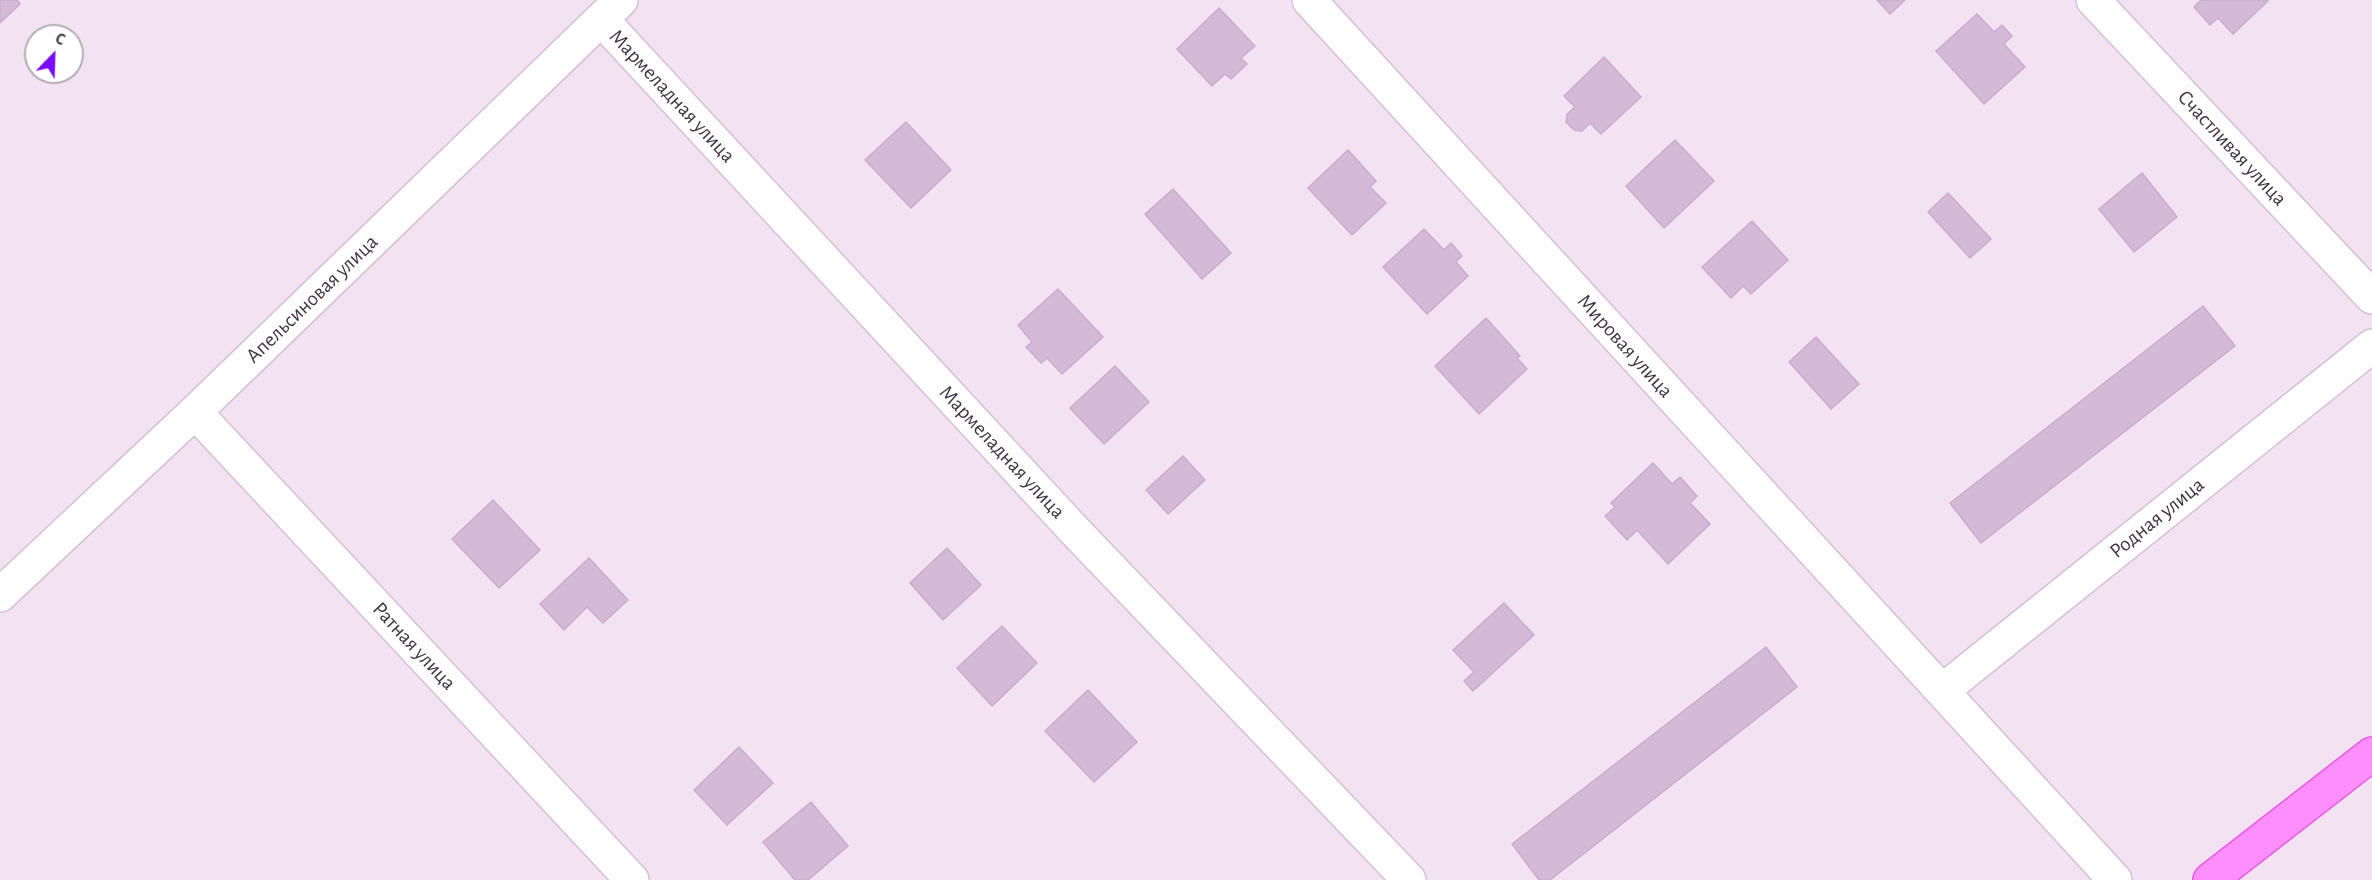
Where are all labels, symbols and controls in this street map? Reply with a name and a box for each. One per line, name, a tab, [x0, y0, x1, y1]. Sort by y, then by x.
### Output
north arrow	[24, 24, 84, 84]
street label: Мармеладная улица	[604, 24, 740, 168]
text: С	[53, 30, 67, 48]
street label: Счастливая улица	[2172, 85, 2292, 211]
street label: Апельсиновая улица	[241, 229, 383, 369]
street label: Мировая улица	[1572, 289, 1678, 403]
street label: Мармеладная улица	[934, 380, 1070, 524]
street label: Родная улица	[2105, 472, 2209, 564]
street label: Ратная улица	[367, 597, 461, 695]

